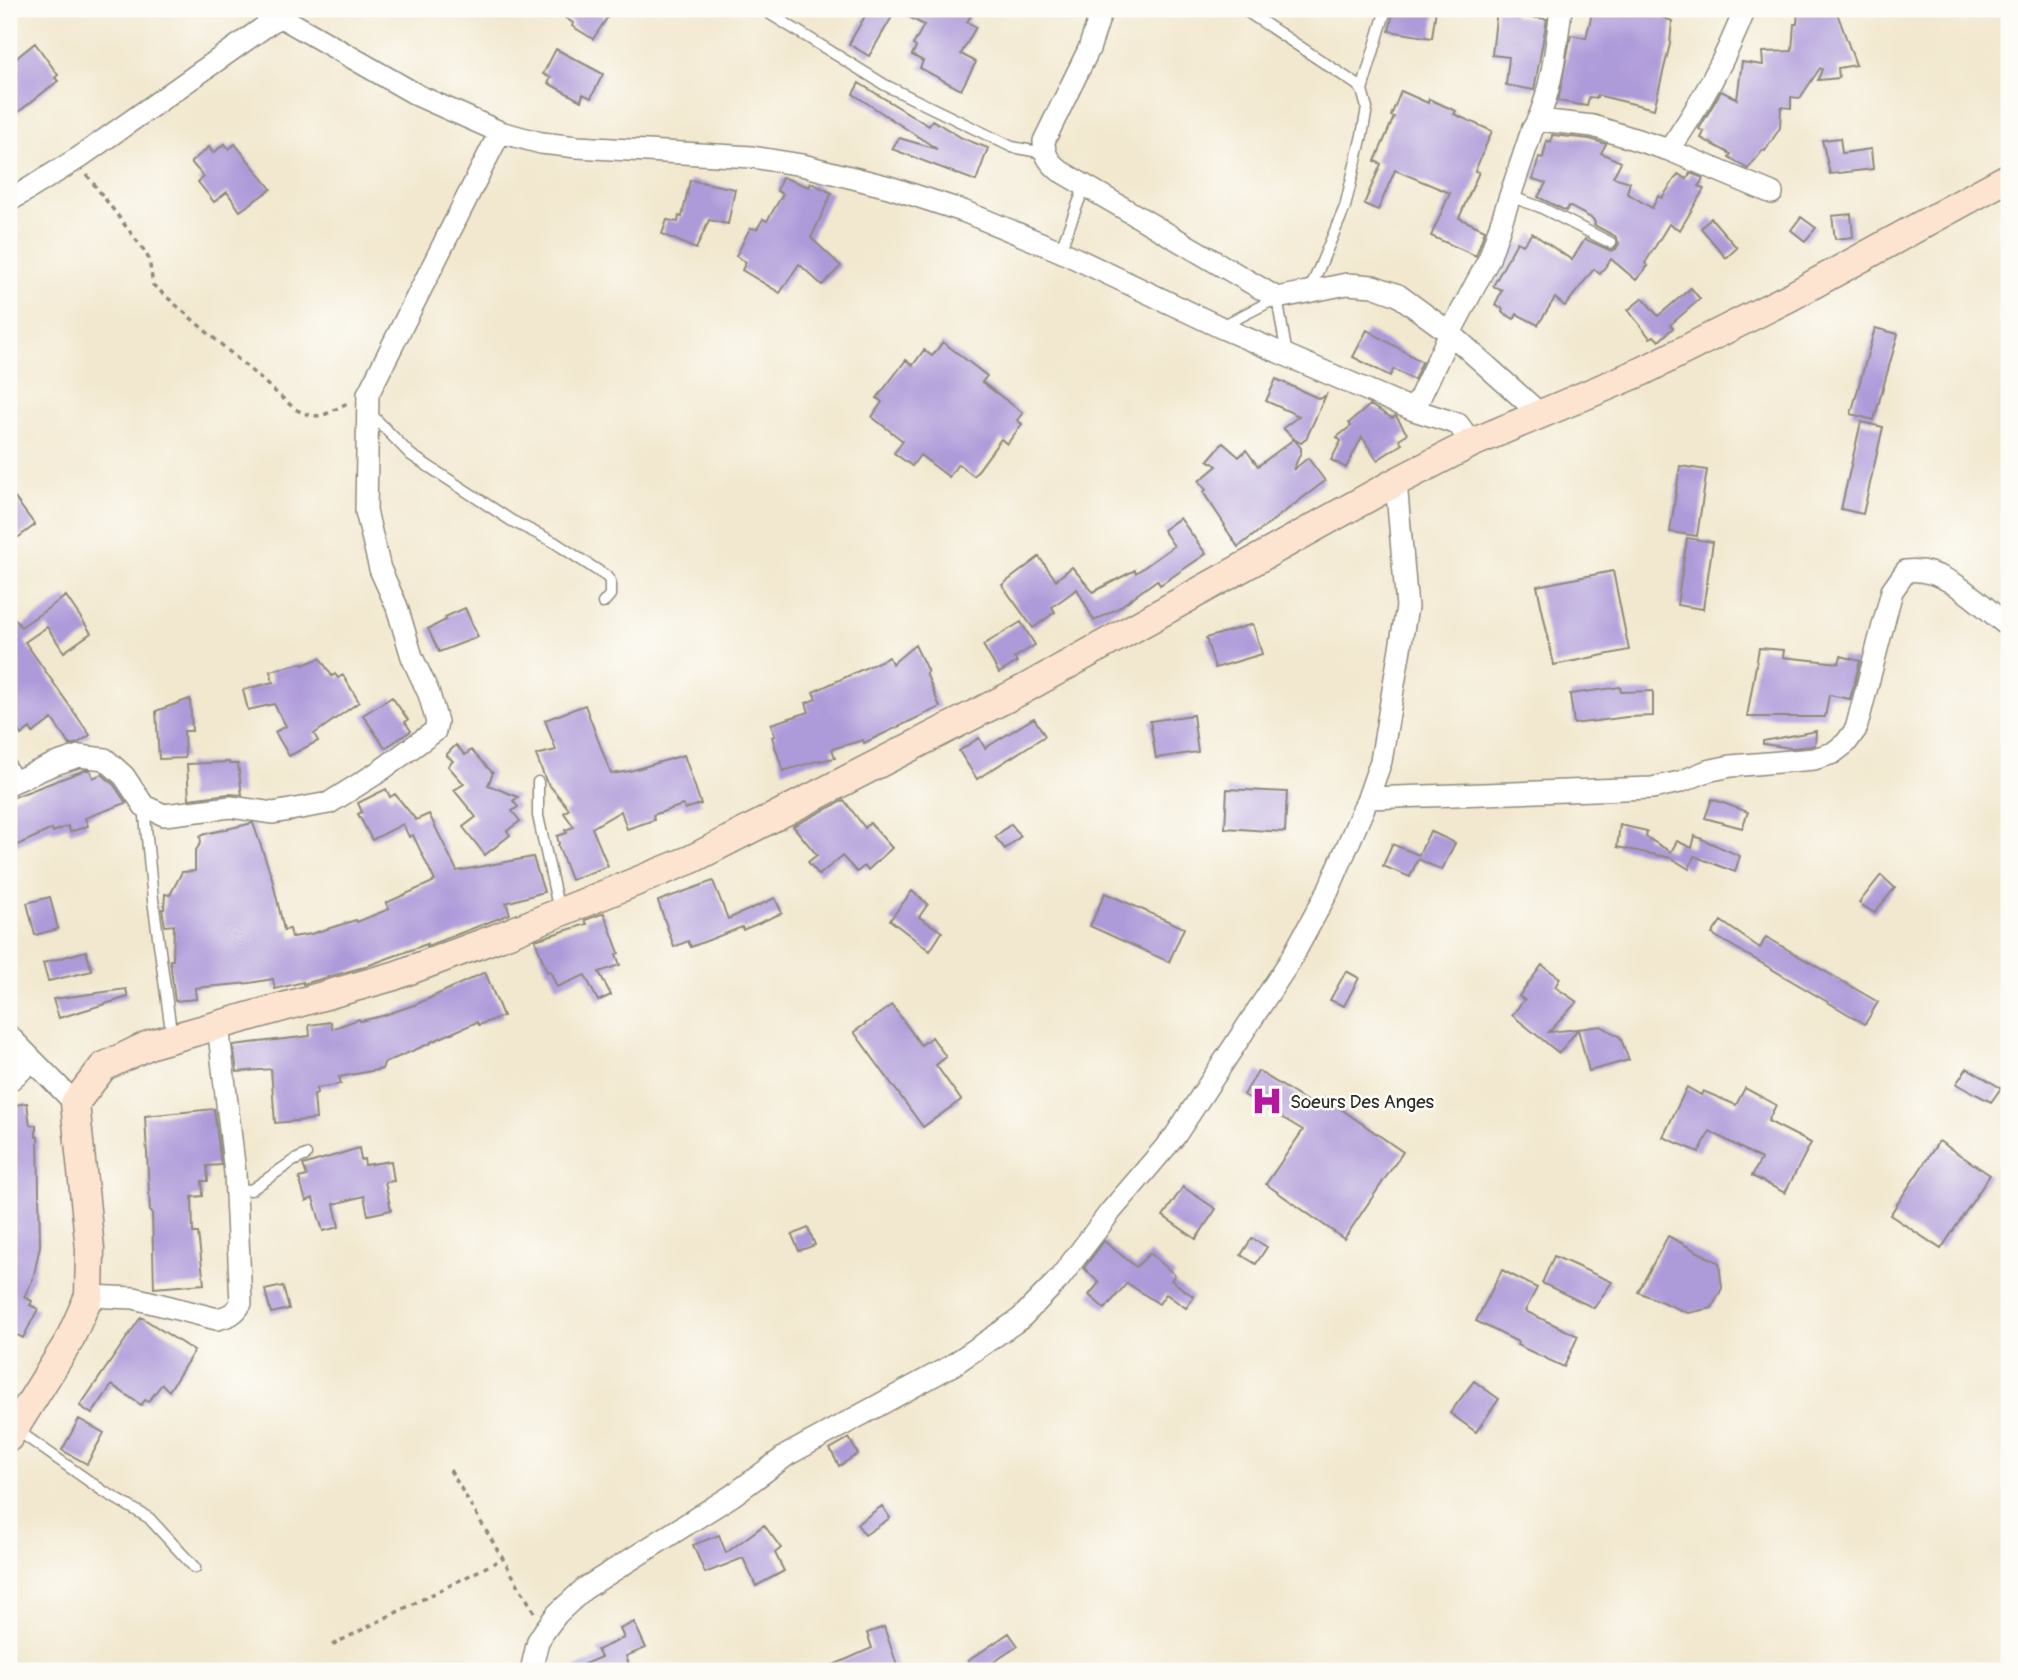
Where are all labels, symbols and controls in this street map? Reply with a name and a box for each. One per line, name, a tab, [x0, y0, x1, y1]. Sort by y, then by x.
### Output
hospital icon: Soeurs Des Anges	[1250, 1084, 1284, 1118]
place label: Soeurs Des Anges	[1290, 1090, 1435, 1114]

